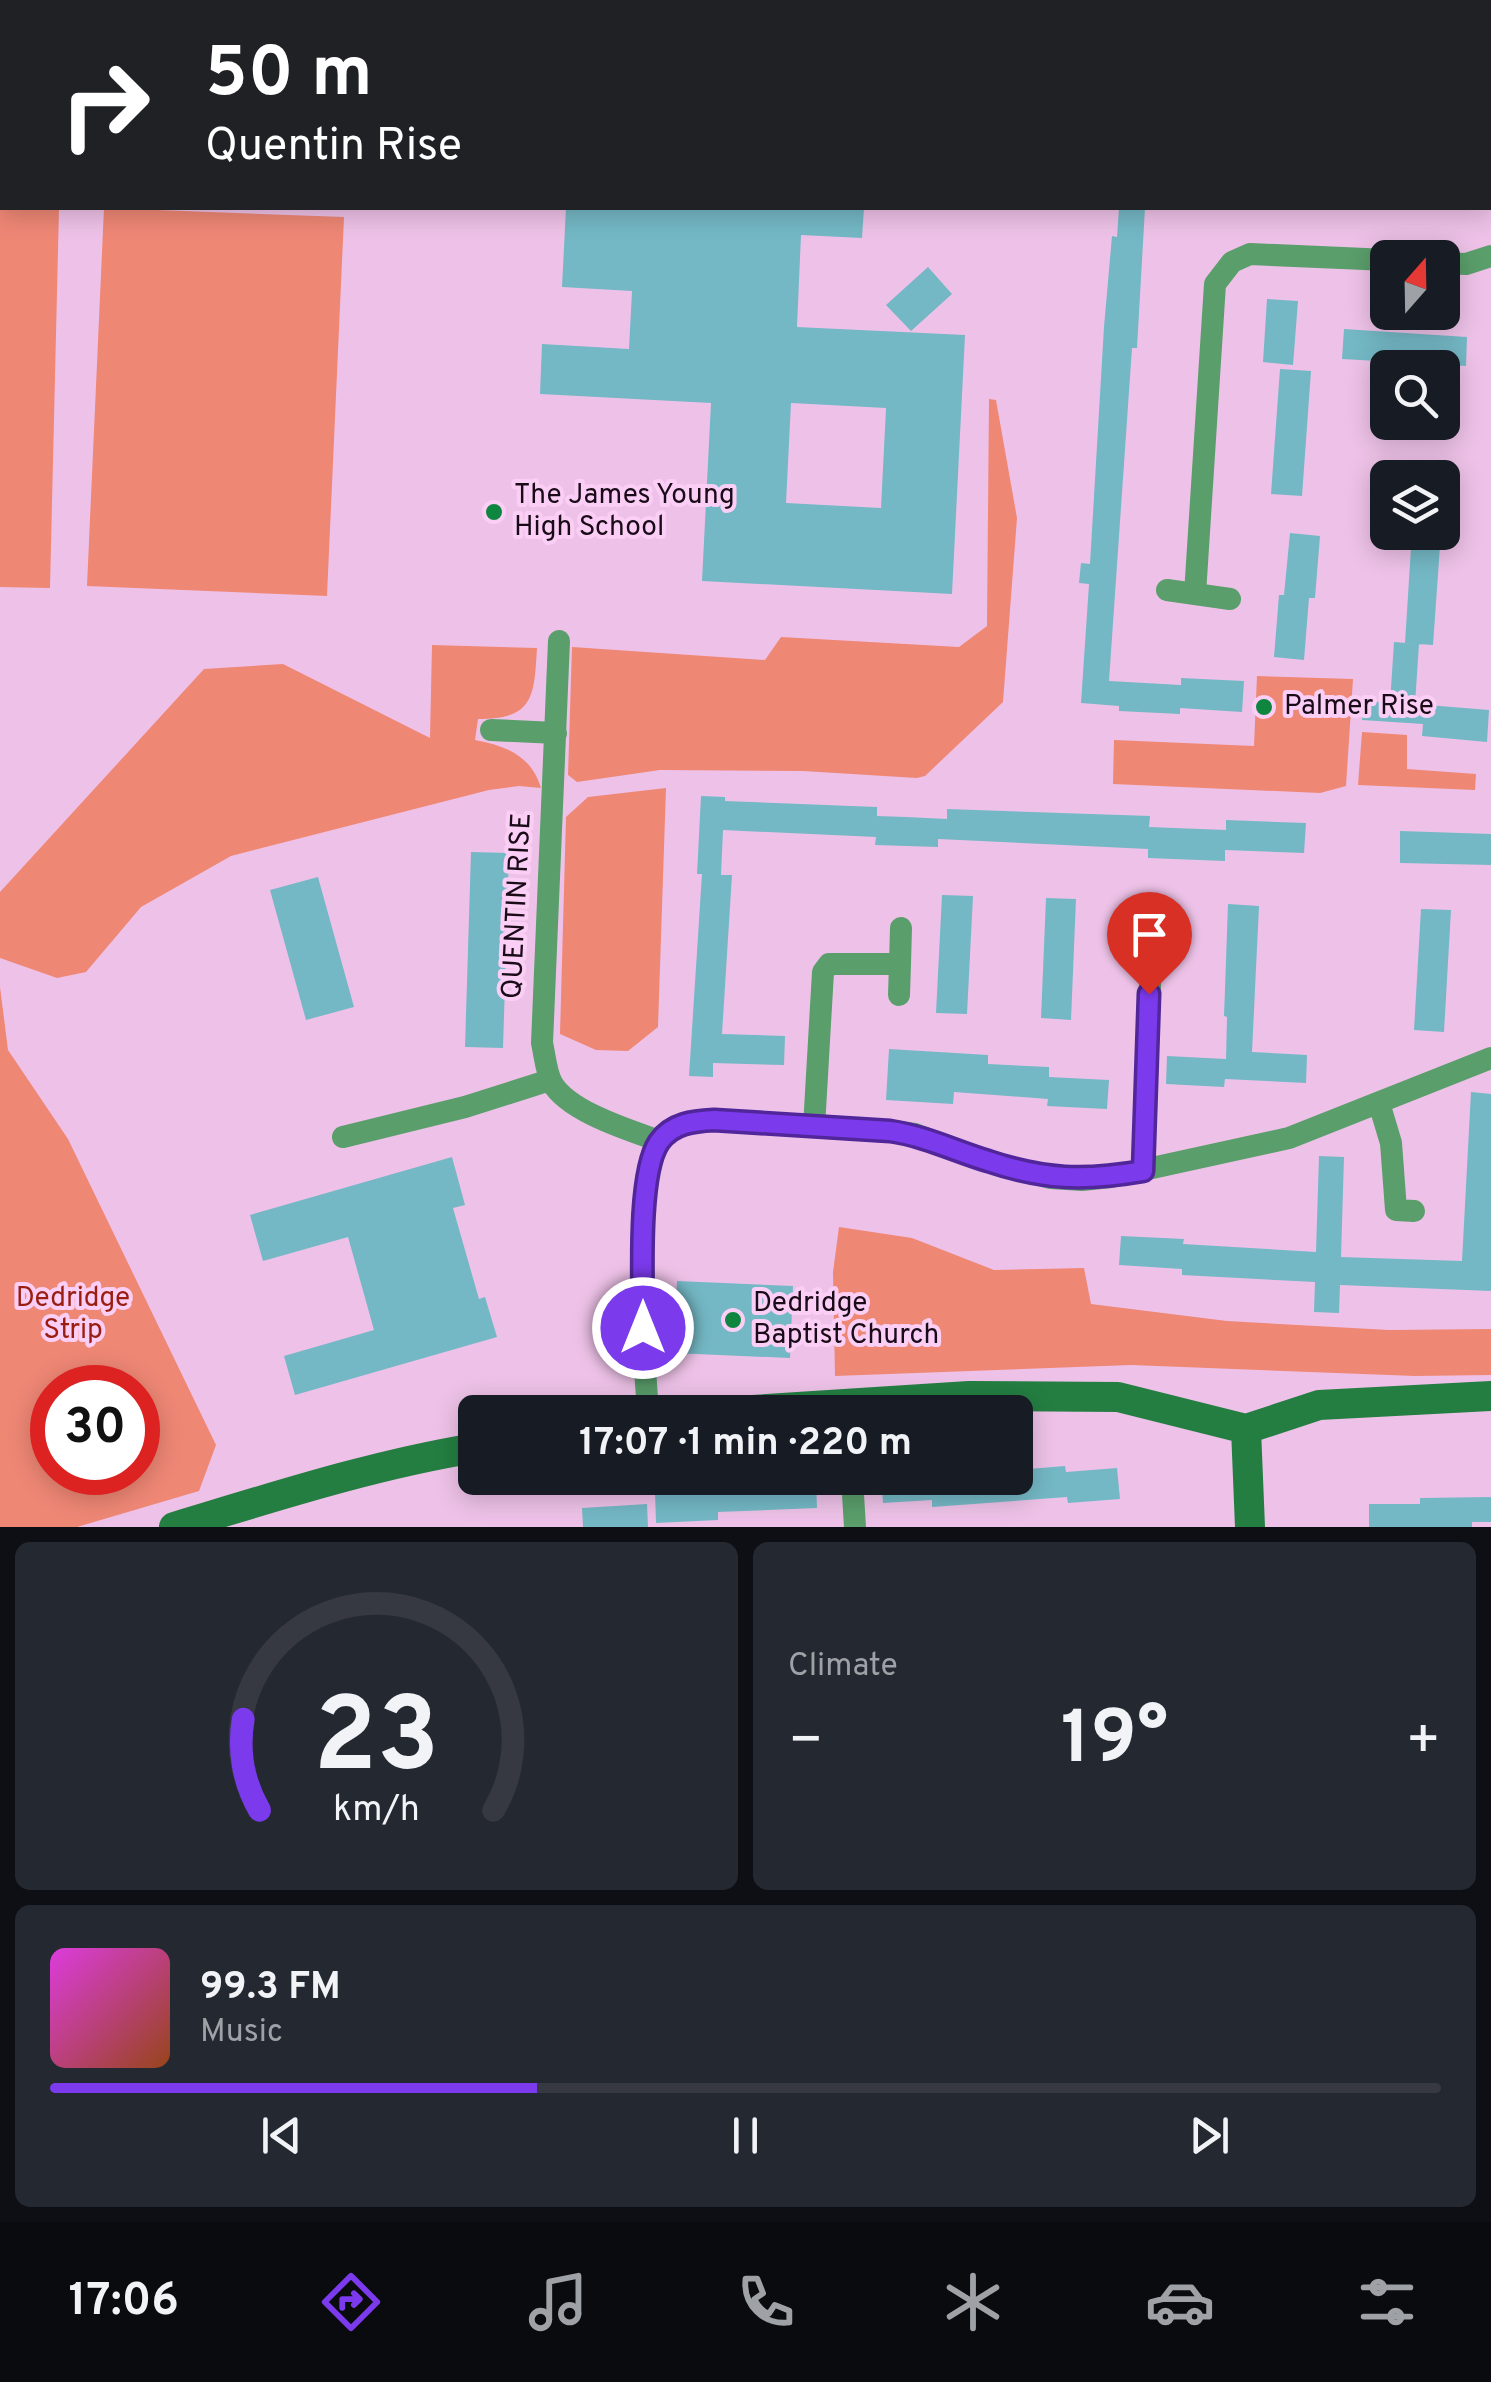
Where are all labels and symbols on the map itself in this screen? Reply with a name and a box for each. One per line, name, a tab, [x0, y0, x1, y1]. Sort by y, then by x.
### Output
north arrow	[1370, 240, 1460, 330]
place label: The James Young High School	[514, 478, 735, 546]
marker: The James Young High School	[483, 501, 505, 523]
place label: Palmer Rise	[1284, 689, 1434, 725]
marker: Palmer Rise	[1253, 696, 1275, 718]
street label: QUENTIN RISE	[495, 812, 541, 1000]
pin	[1107, 892, 1192, 995]
position arrow	[591, 1276, 695, 1380]
park label: Dedridge Strip	[16, 1281, 130, 1349]
place label: Dedridge Baptist Church	[753, 1286, 939, 1354]
marker: Dedridge Baptist Church	[722, 1309, 744, 1331]
speed limit sign: 30	[30, 1365, 160, 1495]

